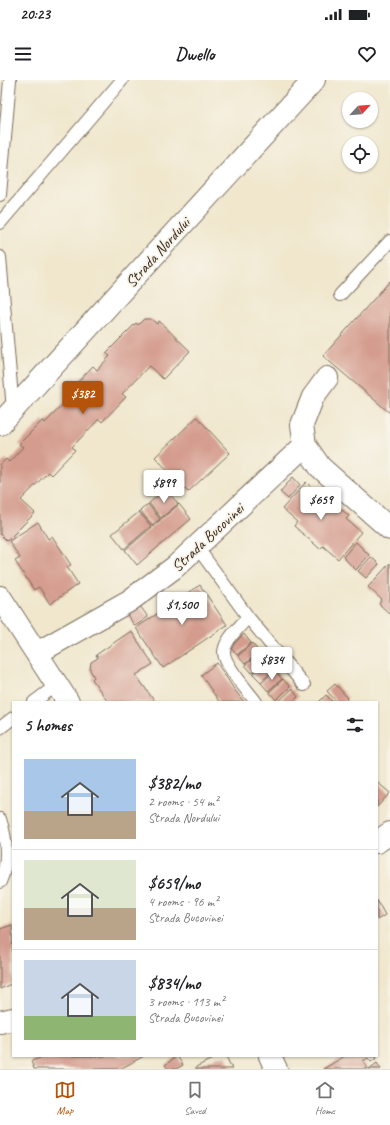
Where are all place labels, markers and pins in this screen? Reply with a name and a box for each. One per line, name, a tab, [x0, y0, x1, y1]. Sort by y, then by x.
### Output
pin: $382	[59, 381, 107, 415]
pin: $899	[140, 470, 188, 504]
pin: $659	[297, 487, 345, 521]
pin: $1,500	[149, 592, 215, 626]
pin: $834	[248, 647, 296, 681]

